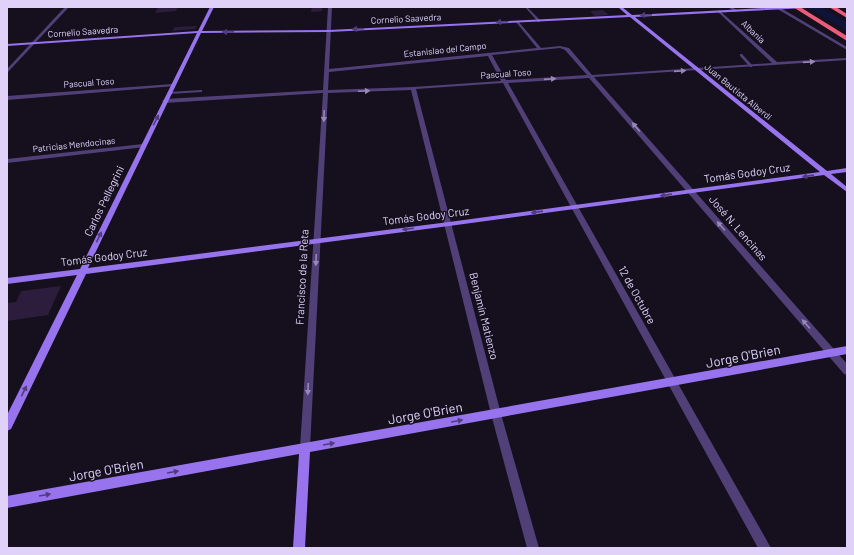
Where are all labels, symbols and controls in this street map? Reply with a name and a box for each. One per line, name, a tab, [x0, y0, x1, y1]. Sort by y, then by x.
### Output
street label: Cornelio Saavedra	[371, 11, 441, 26]
one-way arrow	[639, 12, 652, 18]
street label: Albania	[739, 18, 768, 45]
one-way arrow	[496, 19, 508, 26]
street label: Cornelio Saavedra	[47, 24, 118, 39]
one-way arrow	[352, 26, 364, 33]
one-way arrow	[221, 29, 234, 35]
street label: Estanislao del Campo	[403, 40, 487, 59]
one-way arrow	[803, 58, 815, 65]
street label: Juan Bautista Alberdi	[702, 61, 774, 122]
street label: Pascual Toso	[480, 66, 532, 81]
one-way arrow	[674, 67, 686, 74]
street label: Pascual Toso	[63, 75, 115, 90]
one-way arrow	[544, 76, 556, 83]
one-way arrow	[358, 88, 370, 95]
one-way arrow	[321, 110, 327, 123]
one-way arrow	[153, 114, 159, 125]
one-way arrow	[631, 122, 640, 133]
street label: Patricias Mendocinas	[32, 135, 116, 154]
street label: Tomás Godoy Cruz	[703, 160, 791, 185]
street label: Carlos Pellegrini	[81, 163, 126, 238]
one-way arrow	[802, 172, 814, 179]
one-way arrow	[660, 192, 672, 198]
street label: José N. Lencinas	[707, 193, 770, 263]
street label: Tomás Godoy Cruz	[382, 204, 470, 227]
one-way arrow	[531, 209, 543, 215]
one-way arrow	[716, 221, 725, 231]
one-way arrow	[402, 226, 414, 233]
street label: Francisco de la Reta	[293, 229, 310, 325]
one-way arrow	[96, 231, 102, 242]
street label: Tomás Godoy Cruz	[60, 245, 148, 268]
one-way arrow	[313, 254, 320, 266]
street label: 12 de Octubre	[616, 263, 659, 326]
street label: Benjamín Matienzo	[467, 271, 502, 361]
one-way arrow	[801, 319, 810, 329]
street label: Jorge O'Brien	[704, 341, 782, 371]
one-way arrow	[305, 383, 312, 395]
one-way arrow	[21, 386, 27, 397]
street label: Jorge O'Brien	[386, 399, 464, 427]
one-way arrow	[451, 418, 463, 424]
one-way arrow	[323, 441, 335, 447]
street label: Jorge O'Brien	[67, 456, 145, 484]
one-way arrow	[167, 469, 179, 475]
one-way arrow	[39, 492, 51, 498]

